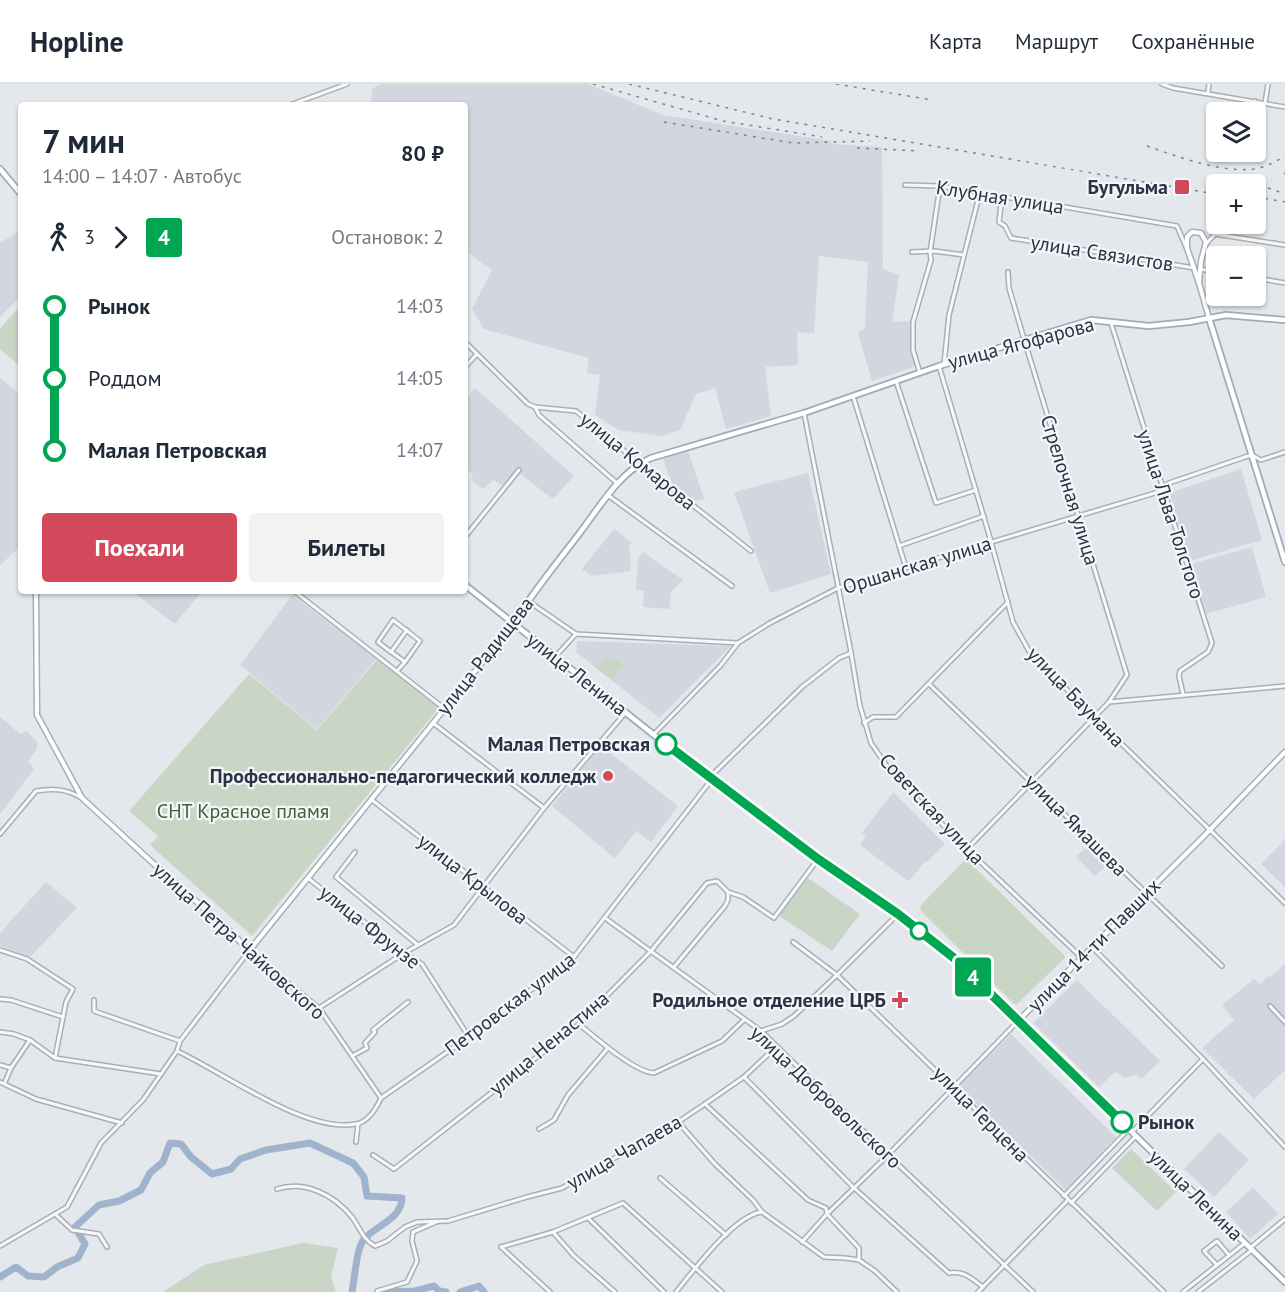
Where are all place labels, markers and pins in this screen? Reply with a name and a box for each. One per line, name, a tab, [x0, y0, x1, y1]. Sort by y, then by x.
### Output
place label: Бугульма	[1087, 174, 1168, 200]
marker: Бугульма	[1173, 178, 1191, 196]
place label: Малая Петровская	[487, 731, 650, 757]
marker: Малая Петровская	[655, 733, 677, 755]
place label: Профессионально-педагогический колледж	[210, 763, 596, 789]
marker: Профессионально-педагогический колледж	[601, 769, 615, 783]
unlabelled marker	[910, 922, 928, 940]
place label: Родильное отделение ЦРБ	[652, 987, 886, 1013]
marker: Родильное отделение ЦРБ	[891, 991, 909, 1009]
place label: Рынок	[1138, 1109, 1195, 1135]
marker: Рынок	[1111, 1111, 1133, 1133]

